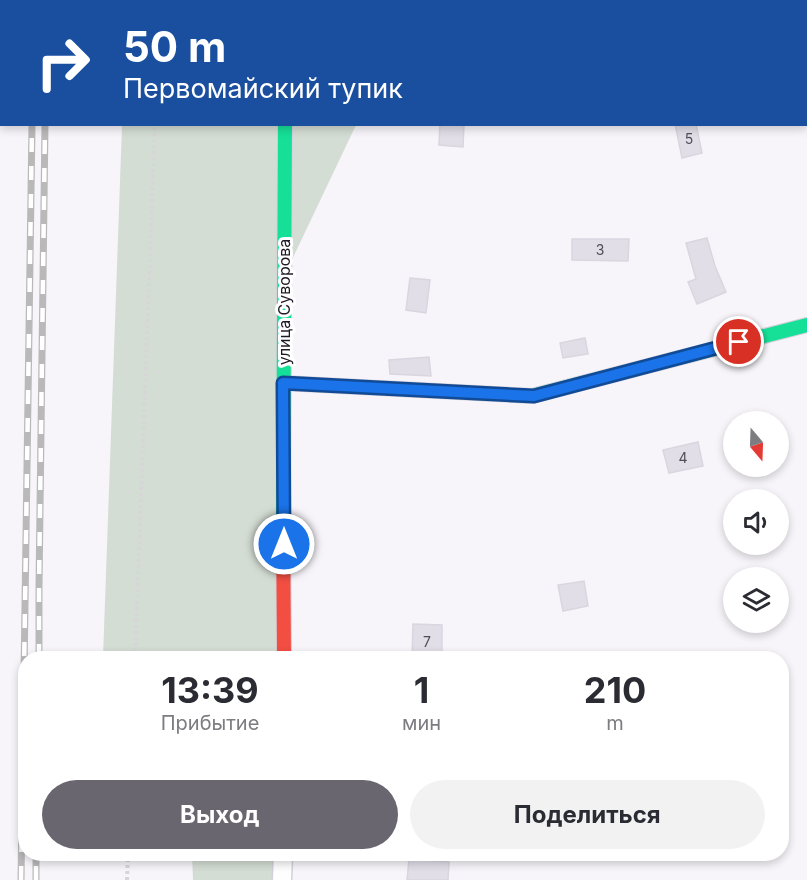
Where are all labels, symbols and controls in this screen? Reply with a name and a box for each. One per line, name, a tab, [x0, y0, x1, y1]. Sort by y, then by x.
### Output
text: 50 m	[123, 21, 226, 72]
icon: right	[24, 24, 102, 102]
text: Первомайский тупик	[123, 72, 403, 105]
house number: 5	[685, 130, 693, 147]
street label: улица Суворова	[274, 239, 294, 365]
house number: 3	[596, 241, 604, 258]
pin	[713, 316, 764, 367]
icon: arrive	[722, 325, 755, 358]
north arrow	[723, 411, 789, 477]
map controls	[723, 411, 789, 633]
house number: 4	[678, 449, 688, 466]
button: sound	[723, 489, 789, 555]
position arrow	[252, 512, 316, 576]
button: layers	[723, 567, 789, 633]
house number: 7	[423, 633, 431, 650]
text: 13:39	[161, 668, 259, 712]
text: 1	[414, 668, 429, 712]
text: 210	[584, 668, 646, 712]
text: Прибытие	[161, 711, 259, 735]
text: мин	[402, 711, 441, 735]
text: m	[606, 711, 624, 735]
button: Выход	[42, 780, 398, 849]
button: Поделиться	[410, 780, 765, 849]

